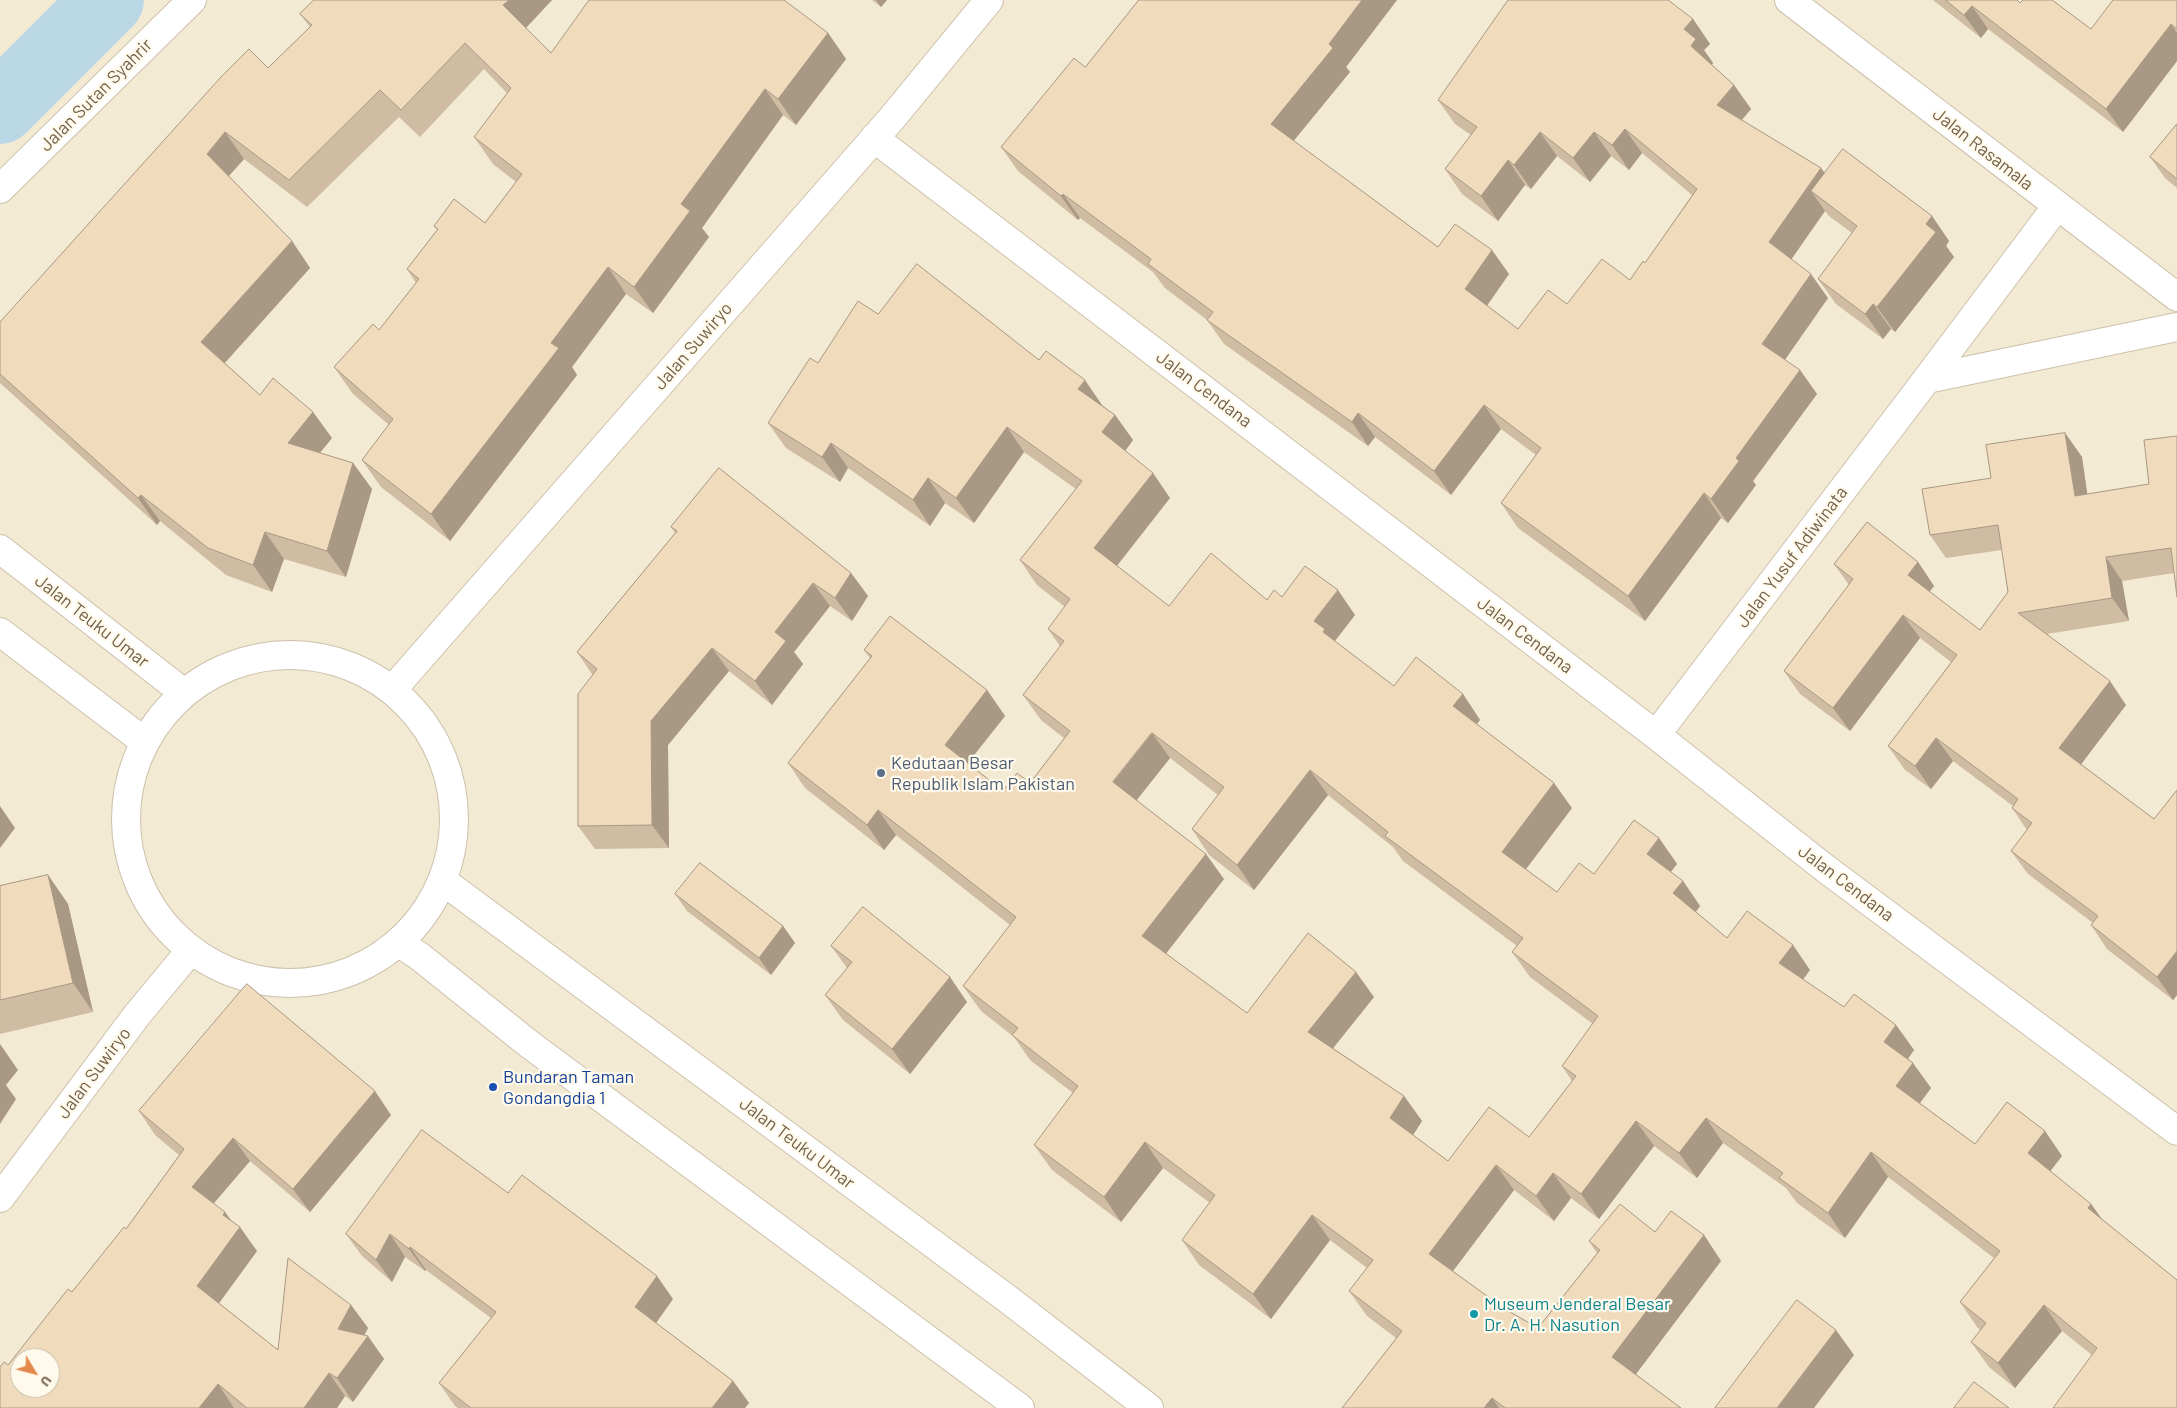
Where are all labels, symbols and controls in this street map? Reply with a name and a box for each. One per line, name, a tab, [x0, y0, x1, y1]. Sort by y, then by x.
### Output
street label: Jalan Sutan Syahrir	[35, 34, 157, 156]
street label: Jalan Rasamala	[1928, 103, 2038, 195]
street label: Jalan Suwiryo	[649, 298, 737, 394]
street label: Jalan Cendana	[1152, 346, 1256, 432]
street label: Jalan Yusuf Adiwinata	[1732, 482, 1852, 632]
street label: Jalan Teuku Umar	[31, 570, 153, 672]
street label: Jalan Cendana	[1473, 592, 1577, 678]
place label: Kedutaan Besar Republik Islam Pakistan	[891, 752, 1075, 794]
marker: Kedutaan Besar Republik Islam Pakistan	[875, 767, 887, 779]
street label: Jalan Cendana	[1794, 840, 1898, 926]
street label: Jalan Suwiryo	[53, 1023, 135, 1123]
place label: Bundaran Taman Gondangdia 1	[503, 1066, 634, 1108]
marker: Bundaran Taman Gondangdia 1	[487, 1081, 499, 1093]
street label: Jalan Teuku Umar	[735, 1093, 859, 1193]
place label: Museum Jenderal Besar Dr. A. H. Nasution	[1484, 1293, 1670, 1336]
marker: Museum Jenderal Besar Dr. A. H. Nasution	[1468, 1308, 1480, 1320]
north arrow	[10, 1348, 60, 1398]
text: U	[37, 1373, 56, 1390]

